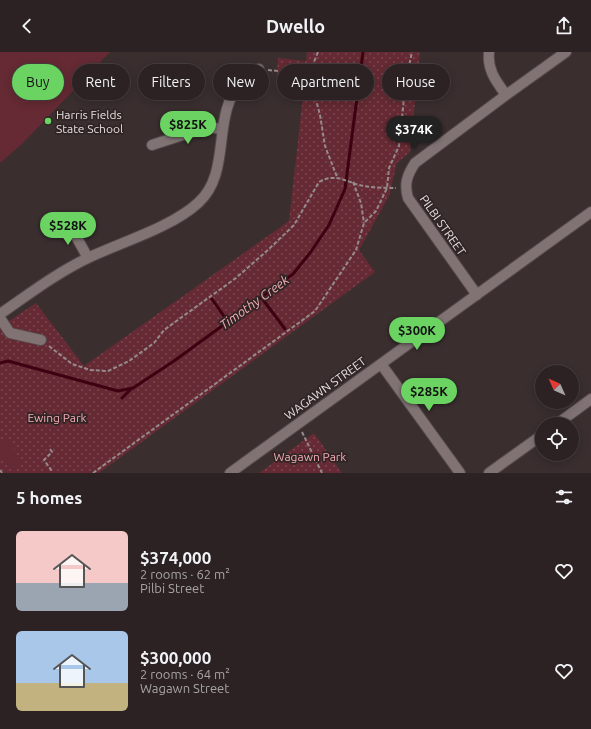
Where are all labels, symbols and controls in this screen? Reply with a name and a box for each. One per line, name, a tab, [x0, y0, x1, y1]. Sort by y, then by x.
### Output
icon: back	[16, 15, 38, 37]
icon: share	[553, 15, 575, 37]
text: Dwello	[266, 16, 325, 36]
chip: Buy	[12, 64, 64, 100]
chip: Rent	[72, 64, 130, 100]
chip: Filters	[138, 64, 205, 100]
chip: New	[213, 64, 269, 100]
chip: Apartment	[277, 64, 374, 100]
chip: House	[382, 64, 450, 100]
place label: Harris Fields State School	[56, 108, 123, 135]
pin: $825K	[160, 111, 216, 145]
marker: Harris Fields State School	[43, 116, 53, 126]
pin: $374K	[386, 116, 442, 150]
text: $825K	[169, 117, 207, 131]
text: $374K	[395, 122, 433, 136]
street label: PILBI STREET	[417, 192, 469, 258]
pin: $528K	[40, 212, 96, 246]
text: $528K	[49, 218, 87, 232]
water label: Timothy Creek	[217, 272, 292, 332]
pin: $300K	[389, 317, 445, 351]
text: $300K	[398, 323, 436, 337]
street label: WAGAWN STREET	[282, 354, 368, 422]
north arrow	[535, 365, 579, 409]
map controls	[535, 365, 579, 461]
pin: $285K	[401, 378, 457, 412]
text: $285K	[410, 384, 448, 398]
park label: Ewing Park	[27, 411, 87, 424]
button: locate	[535, 417, 579, 461]
park label: Wagawn Park	[274, 450, 346, 463]
icon: filters	[553, 486, 575, 508]
text: 5 homes	[16, 488, 82, 507]
icon: home	[48, 547, 96, 595]
text: $374,000	[140, 548, 211, 567]
icon: heart	[553, 560, 575, 582]
text: 2 rooms · 62 m²	[140, 567, 230, 581]
text: Pilbi Street	[140, 581, 204, 595]
icon: home	[48, 647, 96, 695]
text: $300,000	[140, 648, 211, 667]
icon: heart	[553, 660, 575, 682]
text: 2 rooms · 64 m²	[140, 667, 230, 681]
text: Wagawn Street	[140, 681, 229, 695]

